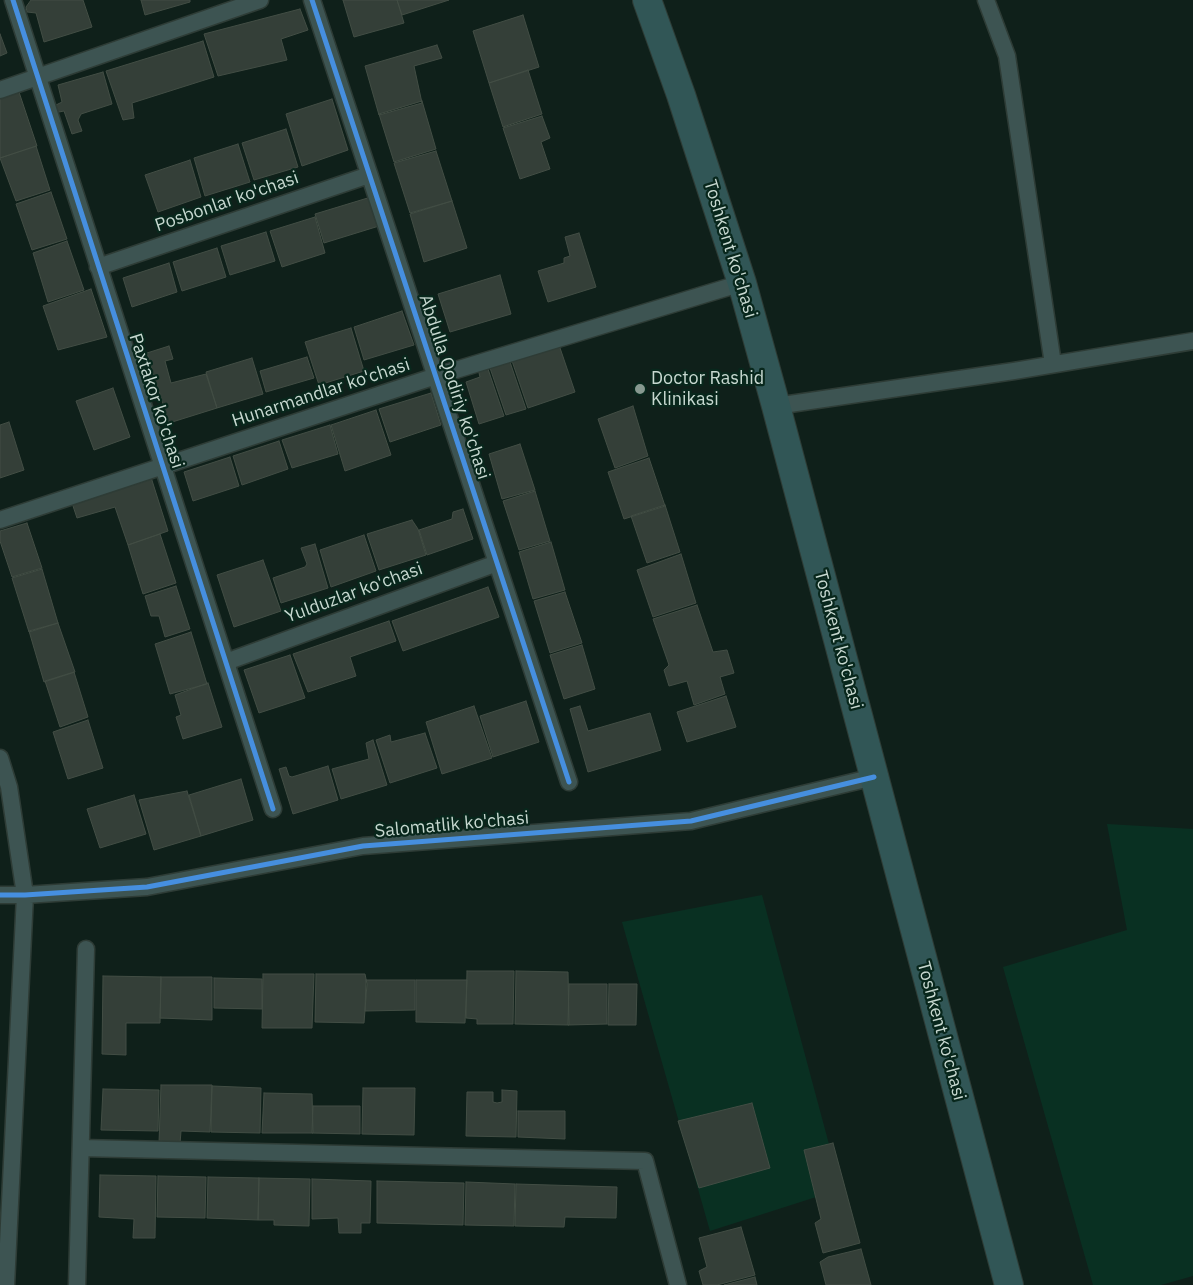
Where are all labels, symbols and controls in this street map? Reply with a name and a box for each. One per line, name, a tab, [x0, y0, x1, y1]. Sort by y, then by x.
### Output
street label: Posbonlar ko'chasi	[152, 167, 302, 237]
street label: Toshkent ko'chasi	[699, 177, 761, 321]
street label: Abdulla Qodiriy ko'chasi	[414, 292, 494, 482]
street label: Paxtakor ko'chasi	[124, 331, 188, 471]
street label: Hunarmandlar ko'chasi	[229, 354, 413, 432]
place label: Doctor Rashid Klinikasi	[651, 368, 764, 410]
marker: Doctor Rashid Klinikasi	[633, 382, 647, 396]
street label: Yulduzlar ko'chasi	[282, 558, 426, 628]
street label: Toshkent ko'chasi	[809, 568, 867, 712]
street label: Salomatlik ko'chasi	[374, 807, 530, 843]
street label: Toshkent ko'chasi	[912, 959, 970, 1103]

